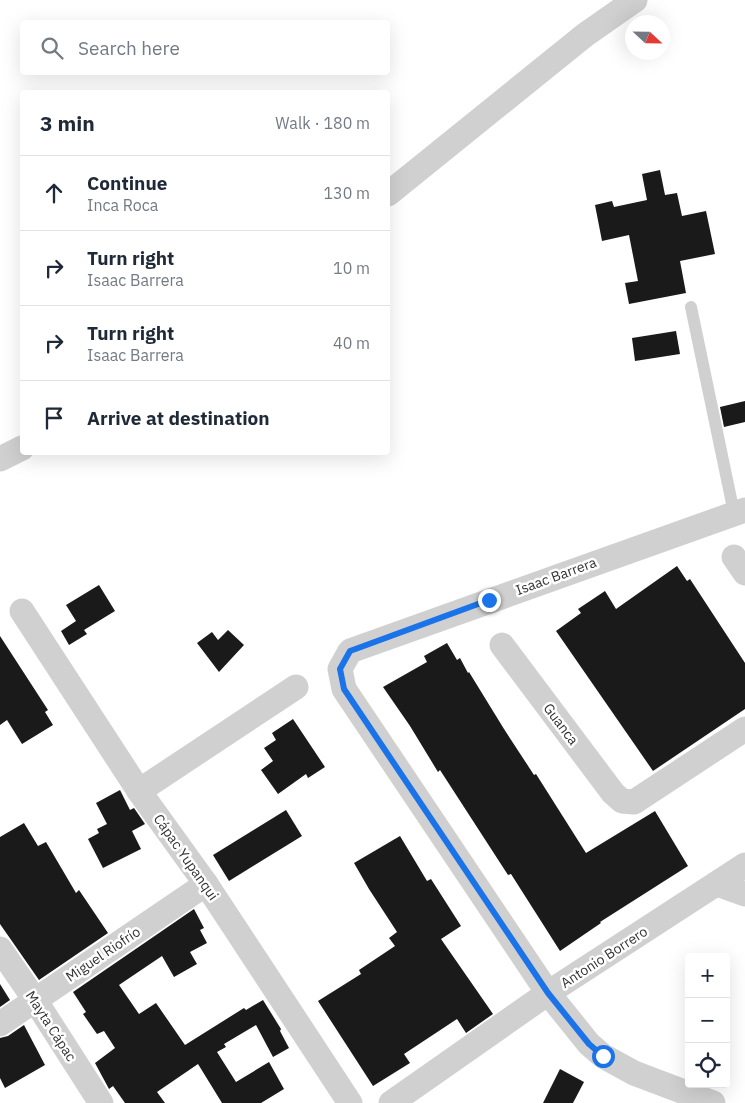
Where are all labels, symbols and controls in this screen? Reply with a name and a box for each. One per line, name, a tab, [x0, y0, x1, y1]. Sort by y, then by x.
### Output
north arrow	[625, 15, 670, 60]
search box	[20, 20, 390, 75]
icon: search	[38, 34, 66, 62]
text: Search here	[78, 36, 180, 60]
text: 3 min	[40, 109, 95, 137]
text: Walk · 180 m	[275, 113, 370, 133]
text: Continue	[87, 171, 167, 195]
icon: ahead	[40, 179, 68, 207]
text: 130 m	[323, 183, 370, 203]
text: Inca Roca	[87, 195, 158, 215]
text: Turn right	[87, 246, 174, 270]
icon: right	[40, 254, 68, 282]
text: 10 m	[333, 258, 370, 278]
text: Isaac Barrera	[87, 270, 184, 290]
text: Turn right	[87, 321, 174, 345]
icon: right	[40, 329, 68, 357]
text: 40 m	[333, 333, 370, 353]
text: Isaac Barrera	[87, 345, 184, 365]
icon: arrive	[40, 404, 68, 432]
text: Arrive at destination	[87, 406, 270, 430]
street label: Isaac Barrera	[513, 553, 599, 599]
route end	[478, 589, 501, 612]
street label: Guanca	[539, 700, 583, 749]
street label: Cápac Yupanqui	[150, 810, 222, 904]
street label: Miguel Riofrío	[62, 922, 144, 986]
street label: Antonio Borrero	[557, 922, 651, 992]
map controls	[685, 953, 730, 1088]
button: +	[685, 953, 730, 998]
street label: Mayta Cápac	[22, 987, 80, 1065]
button: −	[685, 998, 730, 1043]
button: locate	[685, 1043, 730, 1088]
route start	[592, 1045, 615, 1068]

